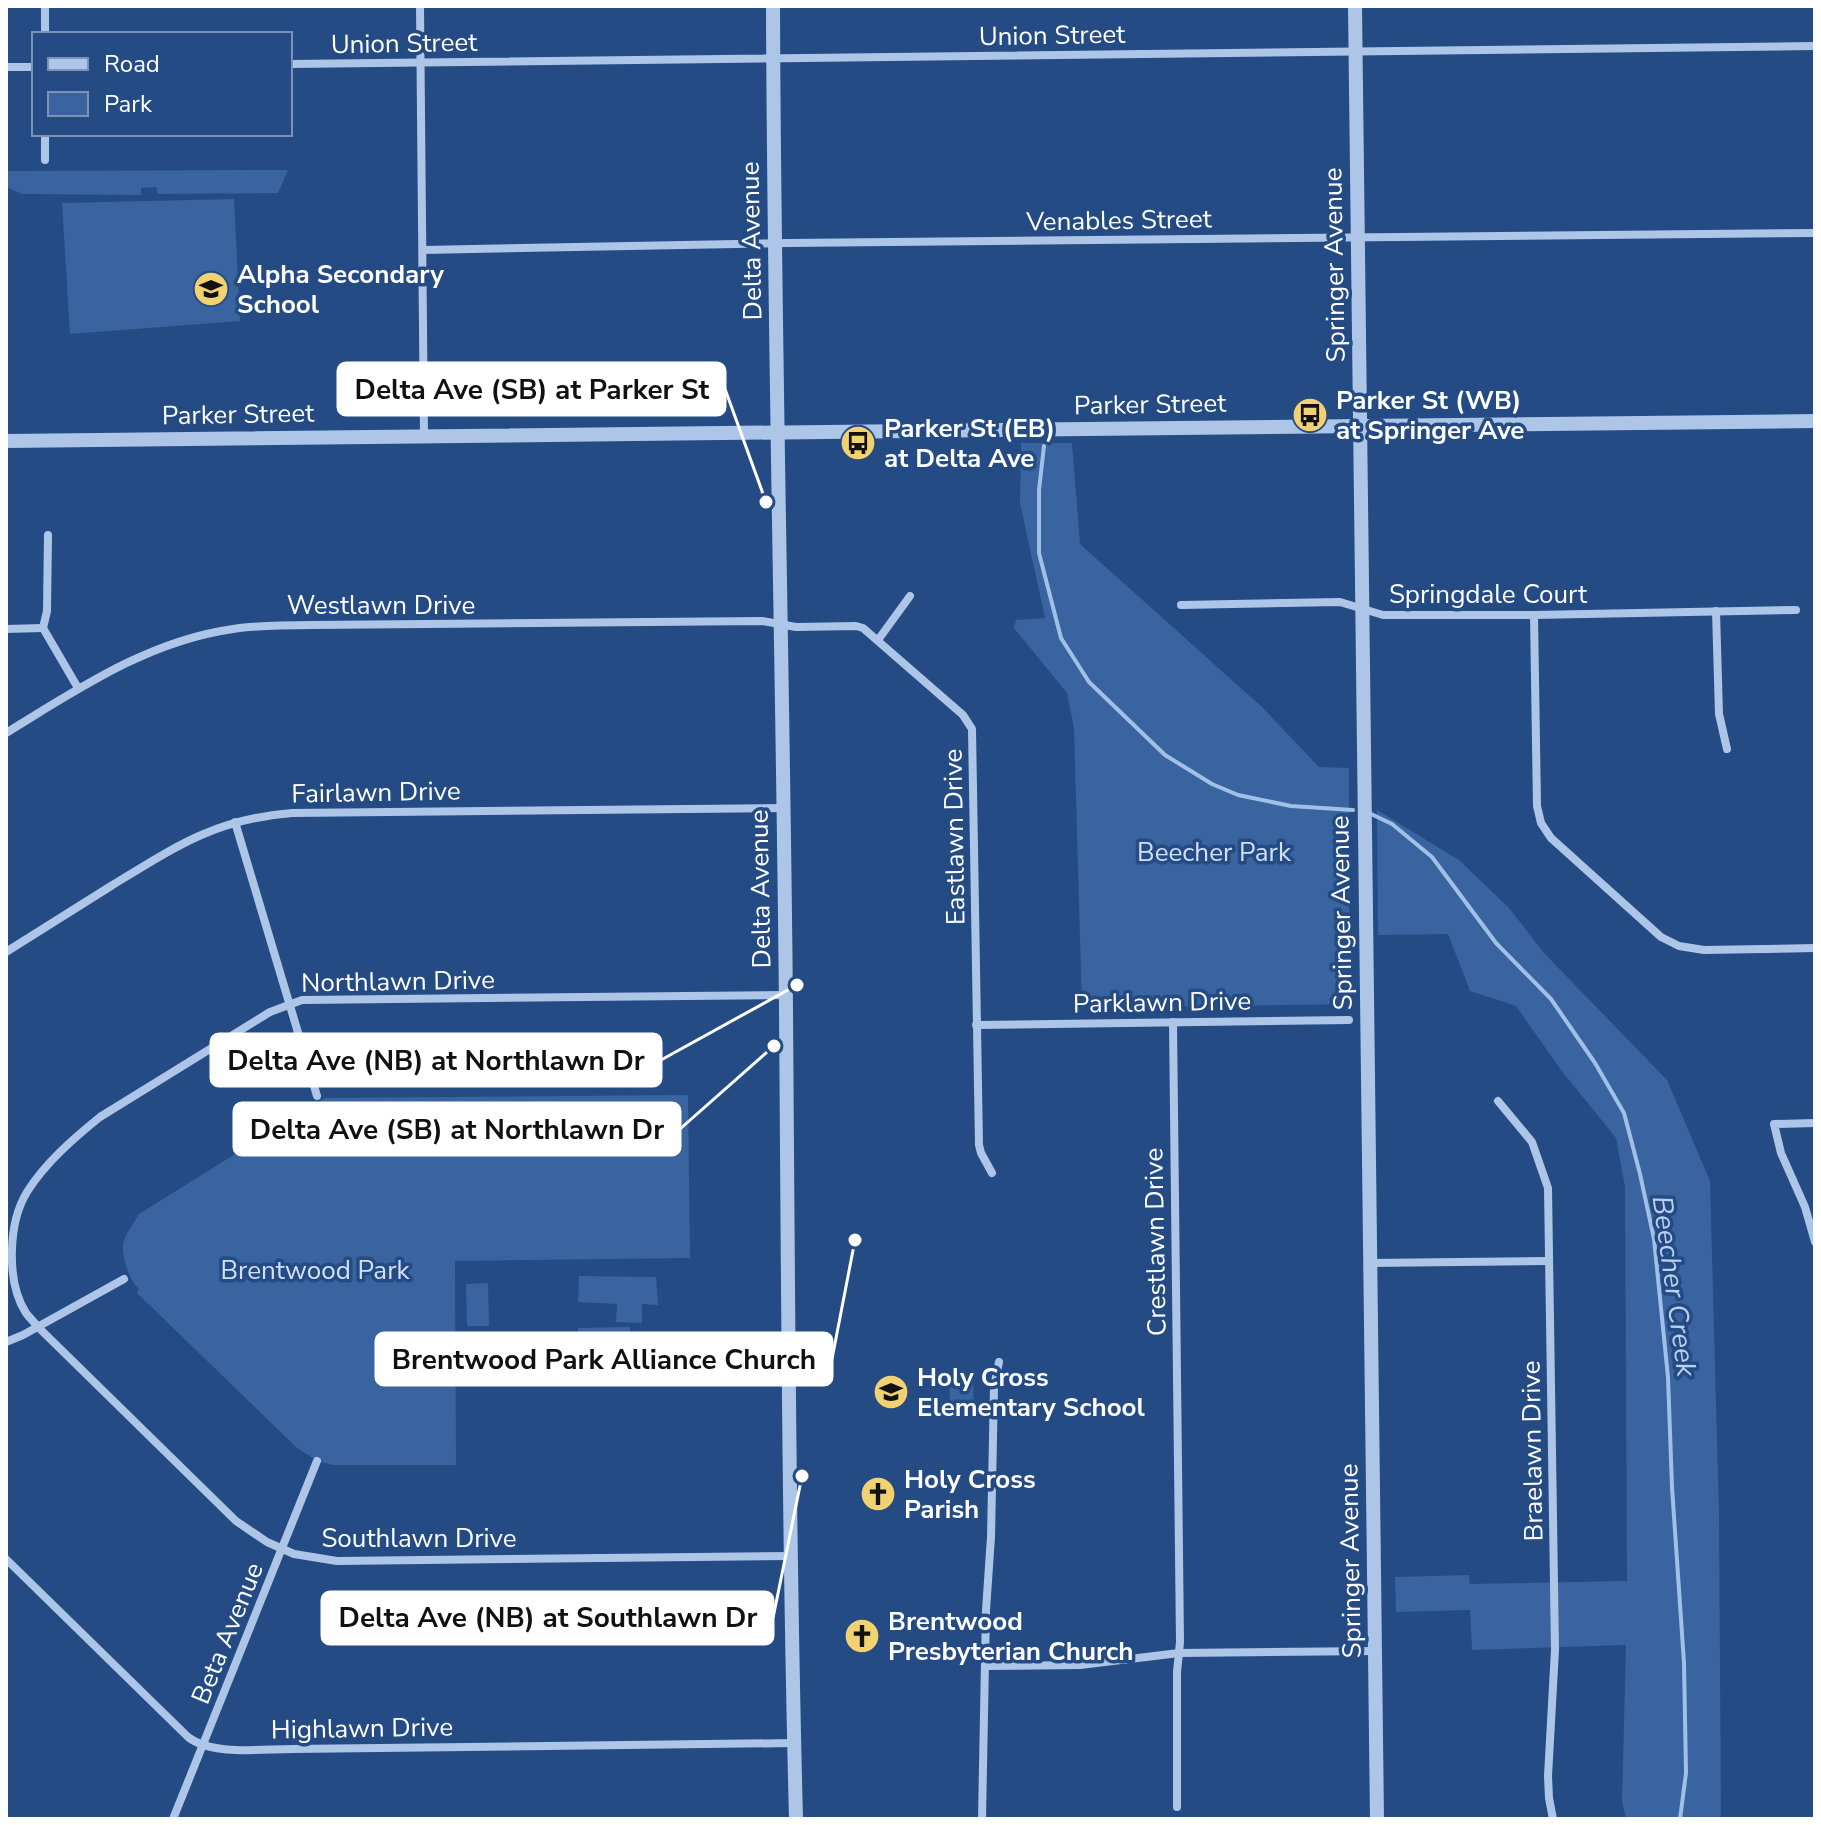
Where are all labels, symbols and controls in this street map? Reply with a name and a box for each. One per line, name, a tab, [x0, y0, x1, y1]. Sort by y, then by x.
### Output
street label: Union Street	[978, 17, 1126, 54]
street label: Union Street	[330, 25, 478, 62]
legend	[32, 32, 292, 136]
text: Road	[104, 48, 160, 80]
text: Park	[104, 88, 153, 120]
street label: Delta Avenue	[733, 161, 770, 321]
street label: Springer Avenue	[1315, 167, 1354, 363]
street label: Venables Street	[1025, 201, 1213, 240]
place label: Alpha Secondary School	[237, 257, 444, 322]
school or university icon: Alpha Secondary School	[192, 270, 230, 308]
callout: Delta Ave (SB) at Parker St	[338, 363, 725, 415]
text: Delta Ave (SB) at Parker St	[355, 371, 710, 409]
place label: Parker St (WB) at Springer Ave	[1336, 383, 1524, 448]
street label: Parker Street	[1074, 386, 1227, 423]
street label: Parker Street	[162, 396, 315, 433]
bus stop icon: Parker St (WB) at Springer Ave	[1291, 396, 1329, 434]
place label: Parker St (EB) at Delta Ave	[884, 411, 1055, 476]
bus stop icon: Parker St (EB) at Delta Ave	[839, 424, 877, 462]
street label: Springdale Court	[1389, 577, 1588, 612]
street label: Westlawn Drive	[287, 588, 475, 623]
street label: Eastlawn Drive	[935, 748, 974, 926]
street label: Fairlawn Drive	[291, 774, 461, 811]
street label: Delta Avenue	[742, 809, 779, 969]
street label: Springer Avenue	[1322, 815, 1361, 1011]
park label: Beecher Park	[1137, 835, 1292, 870]
street label: Northlawn Drive	[301, 962, 495, 1001]
street label: Parklawn Drive	[1073, 983, 1251, 1022]
callout: Delta Ave (NB) at Northlawn Dr	[211, 1034, 661, 1086]
text: Delta Ave (NB) at Northlawn Dr	[227, 1042, 645, 1080]
callout: Delta Ave (SB) at Northlawn Dr	[234, 1103, 680, 1155]
text: Delta Ave (SB) at Northlawn Dr	[250, 1111, 664, 1149]
street label: Crestlawn Drive	[1136, 1148, 1175, 1336]
water label: Beecher Creek	[1643, 1193, 1706, 1380]
park label: Brentwood Park	[221, 1253, 410, 1288]
callout: Brentwood Park Alliance Church	[376, 1333, 832, 1385]
text: Brentwood Park Alliance Church	[392, 1341, 816, 1379]
place label: Holy Cross Elementary School	[917, 1360, 1146, 1425]
street label: Braelawn Drive	[1513, 1360, 1552, 1542]
school or university icon: Holy Cross Elementary School	[872, 1373, 910, 1411]
place label: Holy Cross Parish	[904, 1462, 1036, 1527]
street label: Springer Avenue	[1331, 1463, 1370, 1659]
church icon: Holy Cross Parish	[859, 1475, 897, 1513]
street label: Southlawn Drive	[321, 1521, 517, 1556]
street label: Beta Avenue	[183, 1557, 272, 1709]
callout: Delta Ave (NB) at Southlawn Dr	[322, 1592, 773, 1644]
text: Delta Ave (NB) at Southlawn Dr	[339, 1599, 757, 1637]
place label: Brentwood Presbyterian Church	[888, 1604, 1133, 1669]
church icon: Brentwood Presbyterian Church	[843, 1617, 881, 1655]
street label: Highlawn Drive	[271, 1709, 453, 1748]

